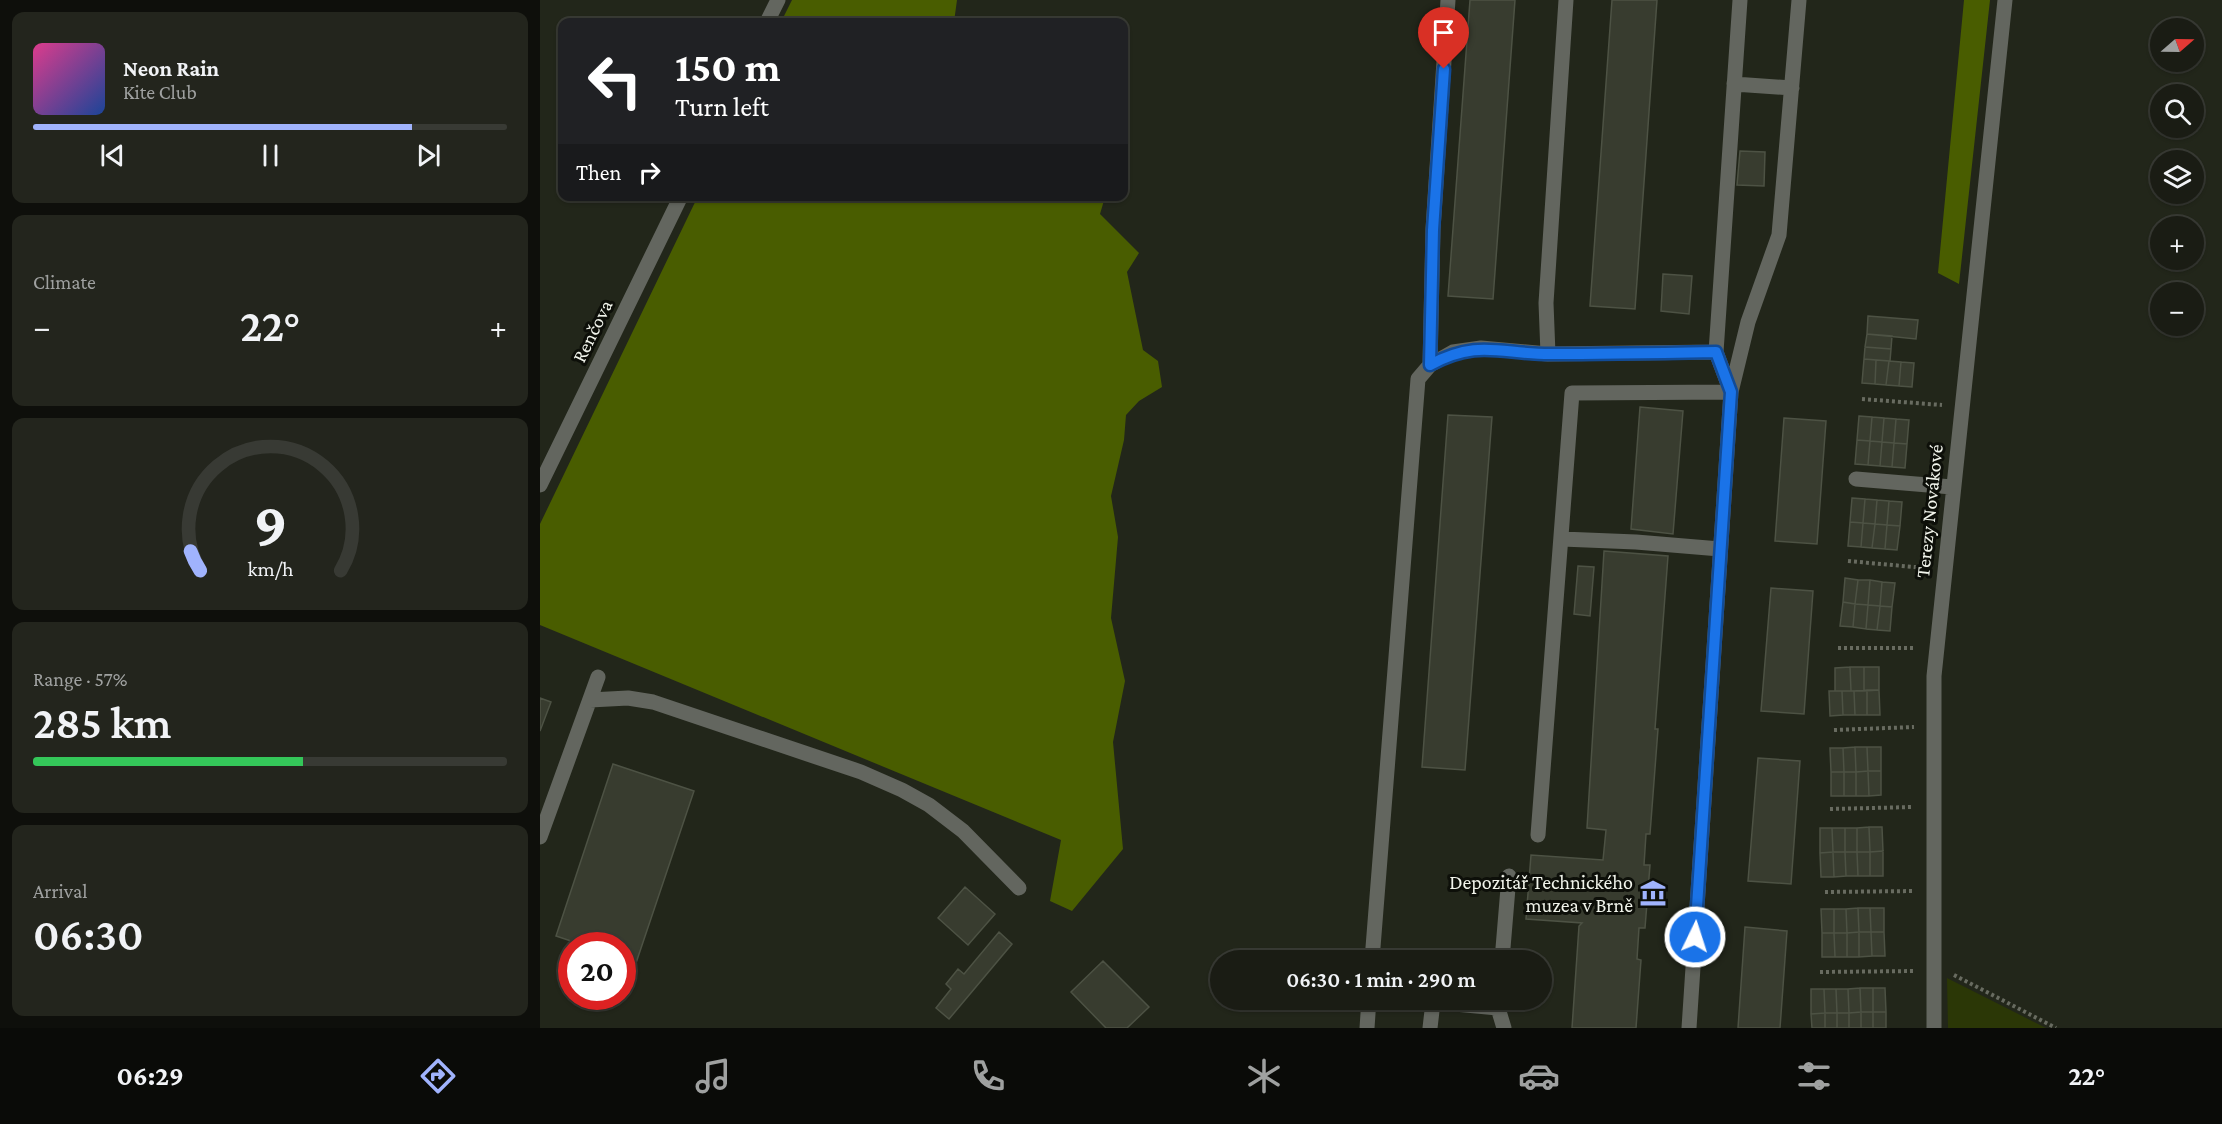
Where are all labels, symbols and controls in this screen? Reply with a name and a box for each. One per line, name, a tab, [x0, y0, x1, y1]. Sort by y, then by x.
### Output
pin	[1418, 7, 1469, 69]
icon: arrive	[1427, 16, 1460, 49]
north arrow	[2150, 18, 2204, 72]
map controls	[2150, 18, 2204, 336]
icon: left	[576, 42, 654, 120]
text: 150 m	[675, 43, 780, 90]
text: Neon Rain	[123, 56, 219, 81]
text: Kite Club	[123, 81, 197, 103]
button: search	[2150, 84, 2204, 138]
text: Turn left	[675, 92, 769, 122]
icon: previous	[96, 139, 129, 172]
icon: pause	[254, 139, 287, 172]
icon: next	[412, 139, 445, 172]
button: layers	[2150, 150, 2204, 204]
icon: right	[633, 156, 666, 189]
text: Then	[576, 160, 621, 185]
button: +	[2150, 216, 2204, 270]
text: Climate	[33, 271, 96, 293]
button: −	[2150, 282, 2204, 336]
street label: Renčova	[567, 296, 617, 366]
text: 22°	[240, 301, 300, 351]
text: −	[33, 308, 50, 345]
text: +	[490, 308, 507, 345]
street label: Terezy Novákové	[1911, 443, 1948, 579]
text: 9	[253, 489, 287, 558]
text: km/h	[247, 557, 294, 581]
text: Range · 57%	[33, 668, 127, 690]
text: 285 km	[33, 698, 171, 748]
place label: Depozitář Technického muzea v Brně	[1449, 871, 1633, 916]
museum icon: Depozitář Technického muzea v Brně	[1638, 878, 1668, 908]
text: Arrival	[33, 880, 87, 902]
position arrow	[1663, 905, 1727, 969]
text: 06:30	[33, 910, 144, 960]
speed limit sign: 20	[558, 932, 636, 1010]
text: 06:30 · 1 min · 290 m	[1286, 967, 1476, 992]
icon: directions	[417, 1055, 459, 1097]
icon: music	[692, 1055, 734, 1097]
icon: phone	[967, 1055, 1009, 1097]
icon: climate	[1243, 1055, 1285, 1097]
icon: car	[1518, 1055, 1560, 1097]
icon: filters	[1793, 1055, 1835, 1097]
text: 06:29	[117, 1061, 184, 1091]
text: 22°	[2068, 1061, 2105, 1091]

